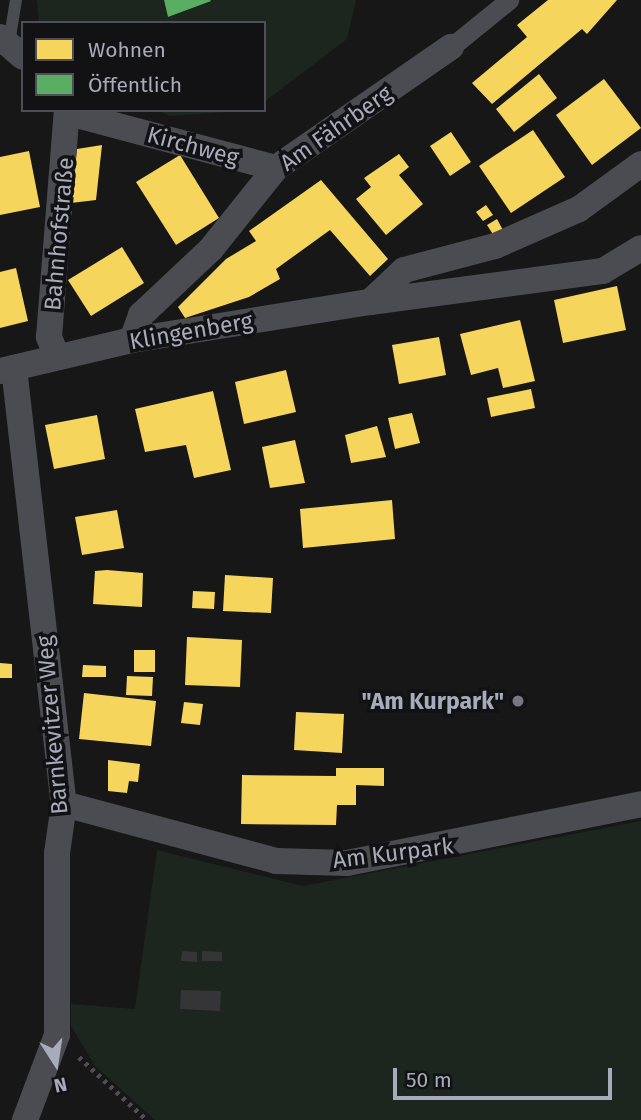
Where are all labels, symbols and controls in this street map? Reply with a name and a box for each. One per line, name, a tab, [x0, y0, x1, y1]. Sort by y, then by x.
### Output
legend	[21, 21, 266, 112]
text: Wohnen	[88, 37, 166, 63]
text: Öffentlich	[88, 72, 182, 98]
street label: Am Fährberg	[275, 79, 397, 177]
street label: Kirchweg	[144, 121, 242, 171]
street label: Bahnhofstraße	[39, 156, 79, 312]
street label: Klingenberg	[127, 307, 255, 355]
street label: Barnkevitzer Weg	[30, 634, 74, 816]
place label: "Am Kurpark"	[361, 687, 504, 715]
marker: "Am Kurpark"	[510, 693, 526, 709]
street label: Am Kurpark	[331, 832, 455, 874]
north arrow	[21, 1029, 91, 1099]
scale bar	[396, 1054, 615, 1098]
text: 50 m	[406, 1067, 452, 1093]
text: N	[52, 1072, 69, 1098]

